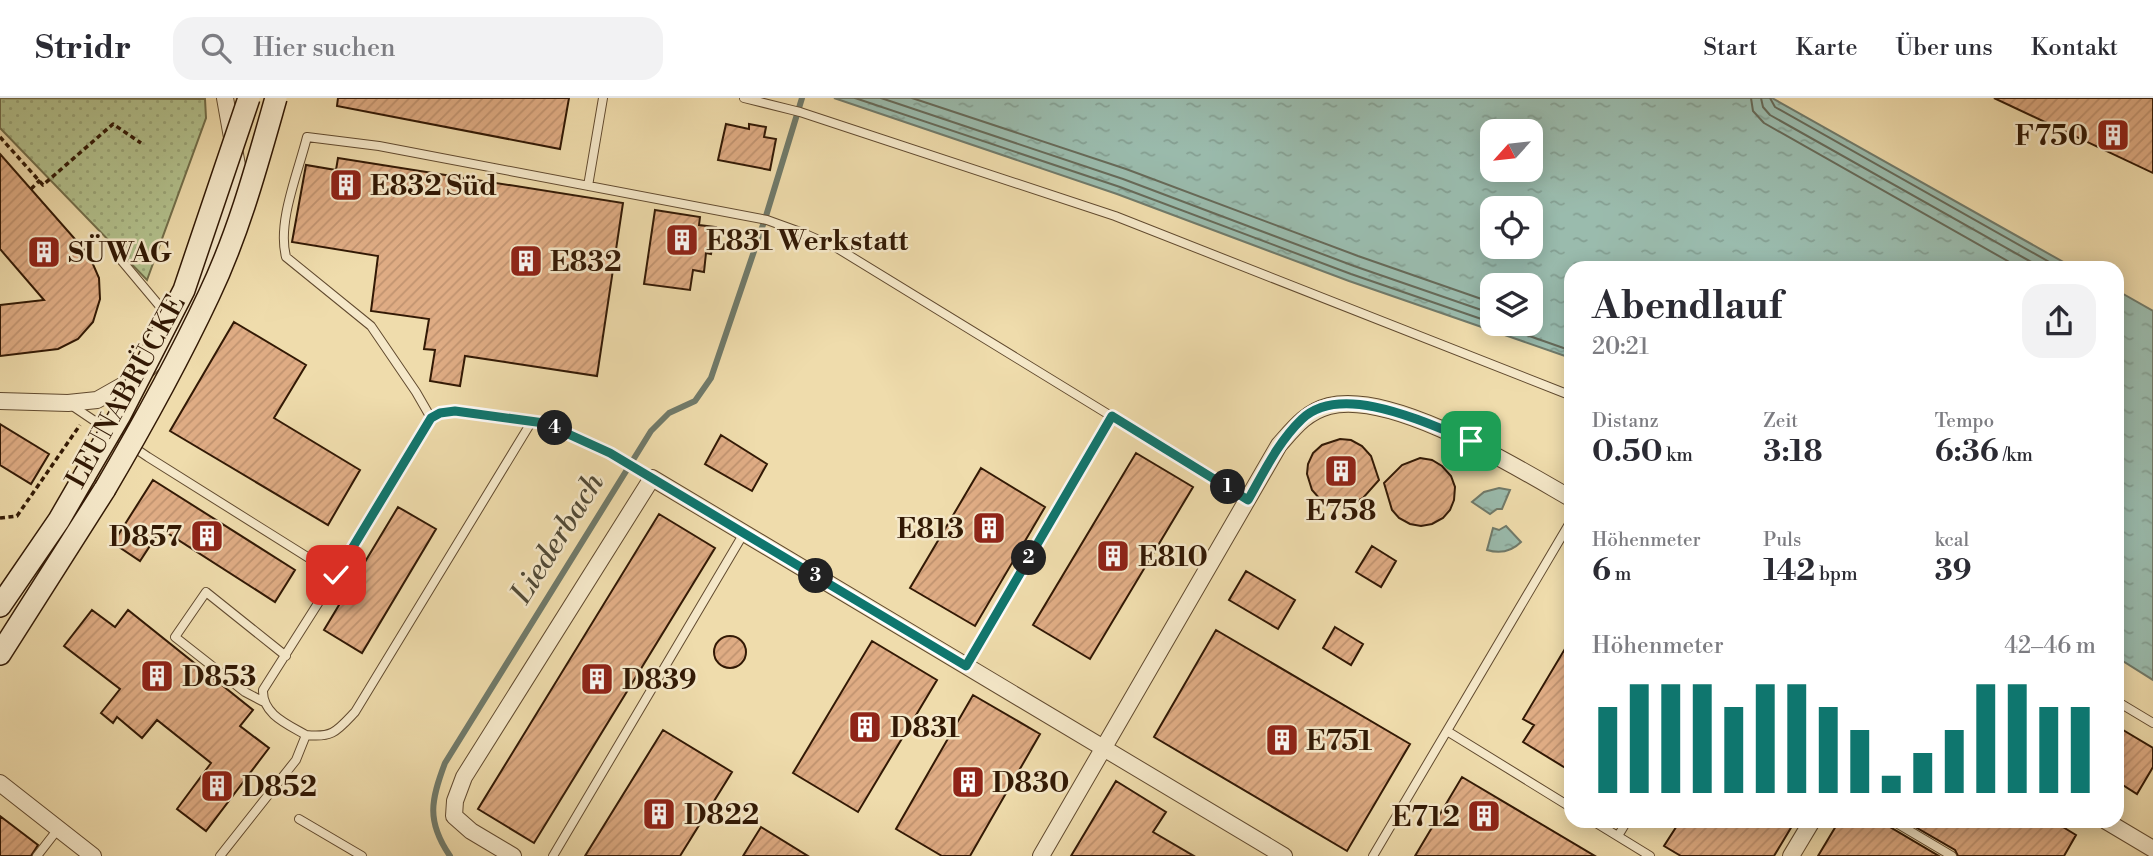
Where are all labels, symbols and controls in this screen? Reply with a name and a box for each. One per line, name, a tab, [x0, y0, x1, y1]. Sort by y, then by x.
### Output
search box	[173, 17, 663, 80]
text: Stridr	[35, 28, 131, 69]
icon: search	[197, 29, 235, 67]
text: Hier suchen	[253, 32, 396, 64]
text: Start	[1703, 33, 1757, 63]
text: Karte	[1795, 33, 1858, 63]
text: Über uns	[1896, 33, 1993, 63]
text: Kontakt	[2031, 33, 2118, 63]
building icon: F750	[2094, 116, 2132, 154]
north arrow	[1480, 119, 1544, 182]
map controls	[1480, 119, 1543, 336]
place label: F750	[2015, 119, 2088, 154]
building icon: E832 Süd	[327, 166, 365, 204]
place label: E832 Süd	[370, 169, 497, 204]
button: locate	[1480, 196, 1543, 259]
building icon: E831 Werkstatt	[663, 221, 701, 259]
place label: E831 Werkstatt	[706, 224, 909, 259]
building icon: SÜWAG	[25, 233, 63, 271]
place label: SÜWAG	[68, 234, 172, 271]
building icon: E832	[507, 242, 545, 280]
place label: E832	[550, 245, 622, 280]
button: layers	[1480, 273, 1543, 336]
text: Abendlauf	[1592, 283, 1782, 330]
button: share	[2022, 284, 2096, 358]
street label: LEUNABRÜCKE	[58, 288, 194, 494]
text: 20:21	[1592, 333, 1649, 361]
text: Distanz	[1592, 409, 1659, 433]
text: Zeit	[1763, 409, 1798, 433]
text: Tempo	[1935, 409, 1994, 433]
pin: 4	[538, 410, 572, 446]
pin	[1441, 411, 1501, 471]
text: 4	[548, 415, 561, 439]
icon: arrive	[1452, 422, 1490, 460]
text: 0.50	[1592, 433, 1662, 471]
text: 3:18	[1763, 433, 1823, 471]
text: 6:36	[1935, 433, 1999, 471]
text: km	[1662, 443, 1693, 467]
text: /km	[1999, 443, 2033, 467]
building icon: E758	[1322, 452, 1360, 490]
water label: Liederbach	[502, 466, 613, 612]
pin: 1	[1210, 470, 1246, 504]
text: 1	[1223, 474, 1232, 498]
place label: E758	[1306, 494, 1376, 529]
building icon: E813	[970, 509, 1008, 547]
place label: E813	[897, 512, 964, 547]
building icon: D857	[188, 517, 226, 555]
place label: D857	[109, 520, 182, 555]
text: Höhenmeter	[1592, 528, 1701, 552]
text: Puls	[1763, 528, 1801, 552]
text: kcal	[1935, 528, 1969, 552]
building icon: E810	[1094, 537, 1132, 575]
pin: 2	[1012, 540, 1046, 575]
place label: E810	[1138, 540, 1208, 575]
pin	[306, 545, 366, 605]
text: 2	[1023, 545, 1034, 569]
text: 6	[1592, 552, 1611, 590]
text: 142	[1763, 552, 1815, 590]
text: 39	[1935, 552, 1972, 590]
icon: check	[317, 556, 355, 594]
pin: 3	[798, 559, 834, 594]
text: m	[1611, 562, 1631, 586]
text: bpm	[1815, 562, 1858, 586]
text: 3	[810, 563, 821, 587]
text: Höhenmeter	[1592, 632, 1724, 660]
text: 42–46 m	[2004, 632, 2096, 660]
building icon: D853	[138, 657, 176, 695]
place label: D853	[182, 660, 256, 695]
building icon: D839	[578, 660, 616, 698]
place label: D839	[622, 663, 697, 698]
building icon: D831	[846, 708, 884, 746]
place label: D831	[890, 711, 960, 746]
building icon: E751	[1263, 721, 1301, 759]
place label: E751	[1306, 724, 1373, 759]
building icon: D830	[949, 763, 987, 801]
place label: D830	[992, 766, 1069, 801]
building icon: D852	[198, 767, 236, 805]
place label: D852	[242, 770, 317, 805]
building icon: D822	[640, 795, 678, 833]
building icon: E712	[1465, 797, 1503, 835]
place label: D822	[684, 798, 759, 833]
place label: E712	[1392, 800, 1460, 835]

